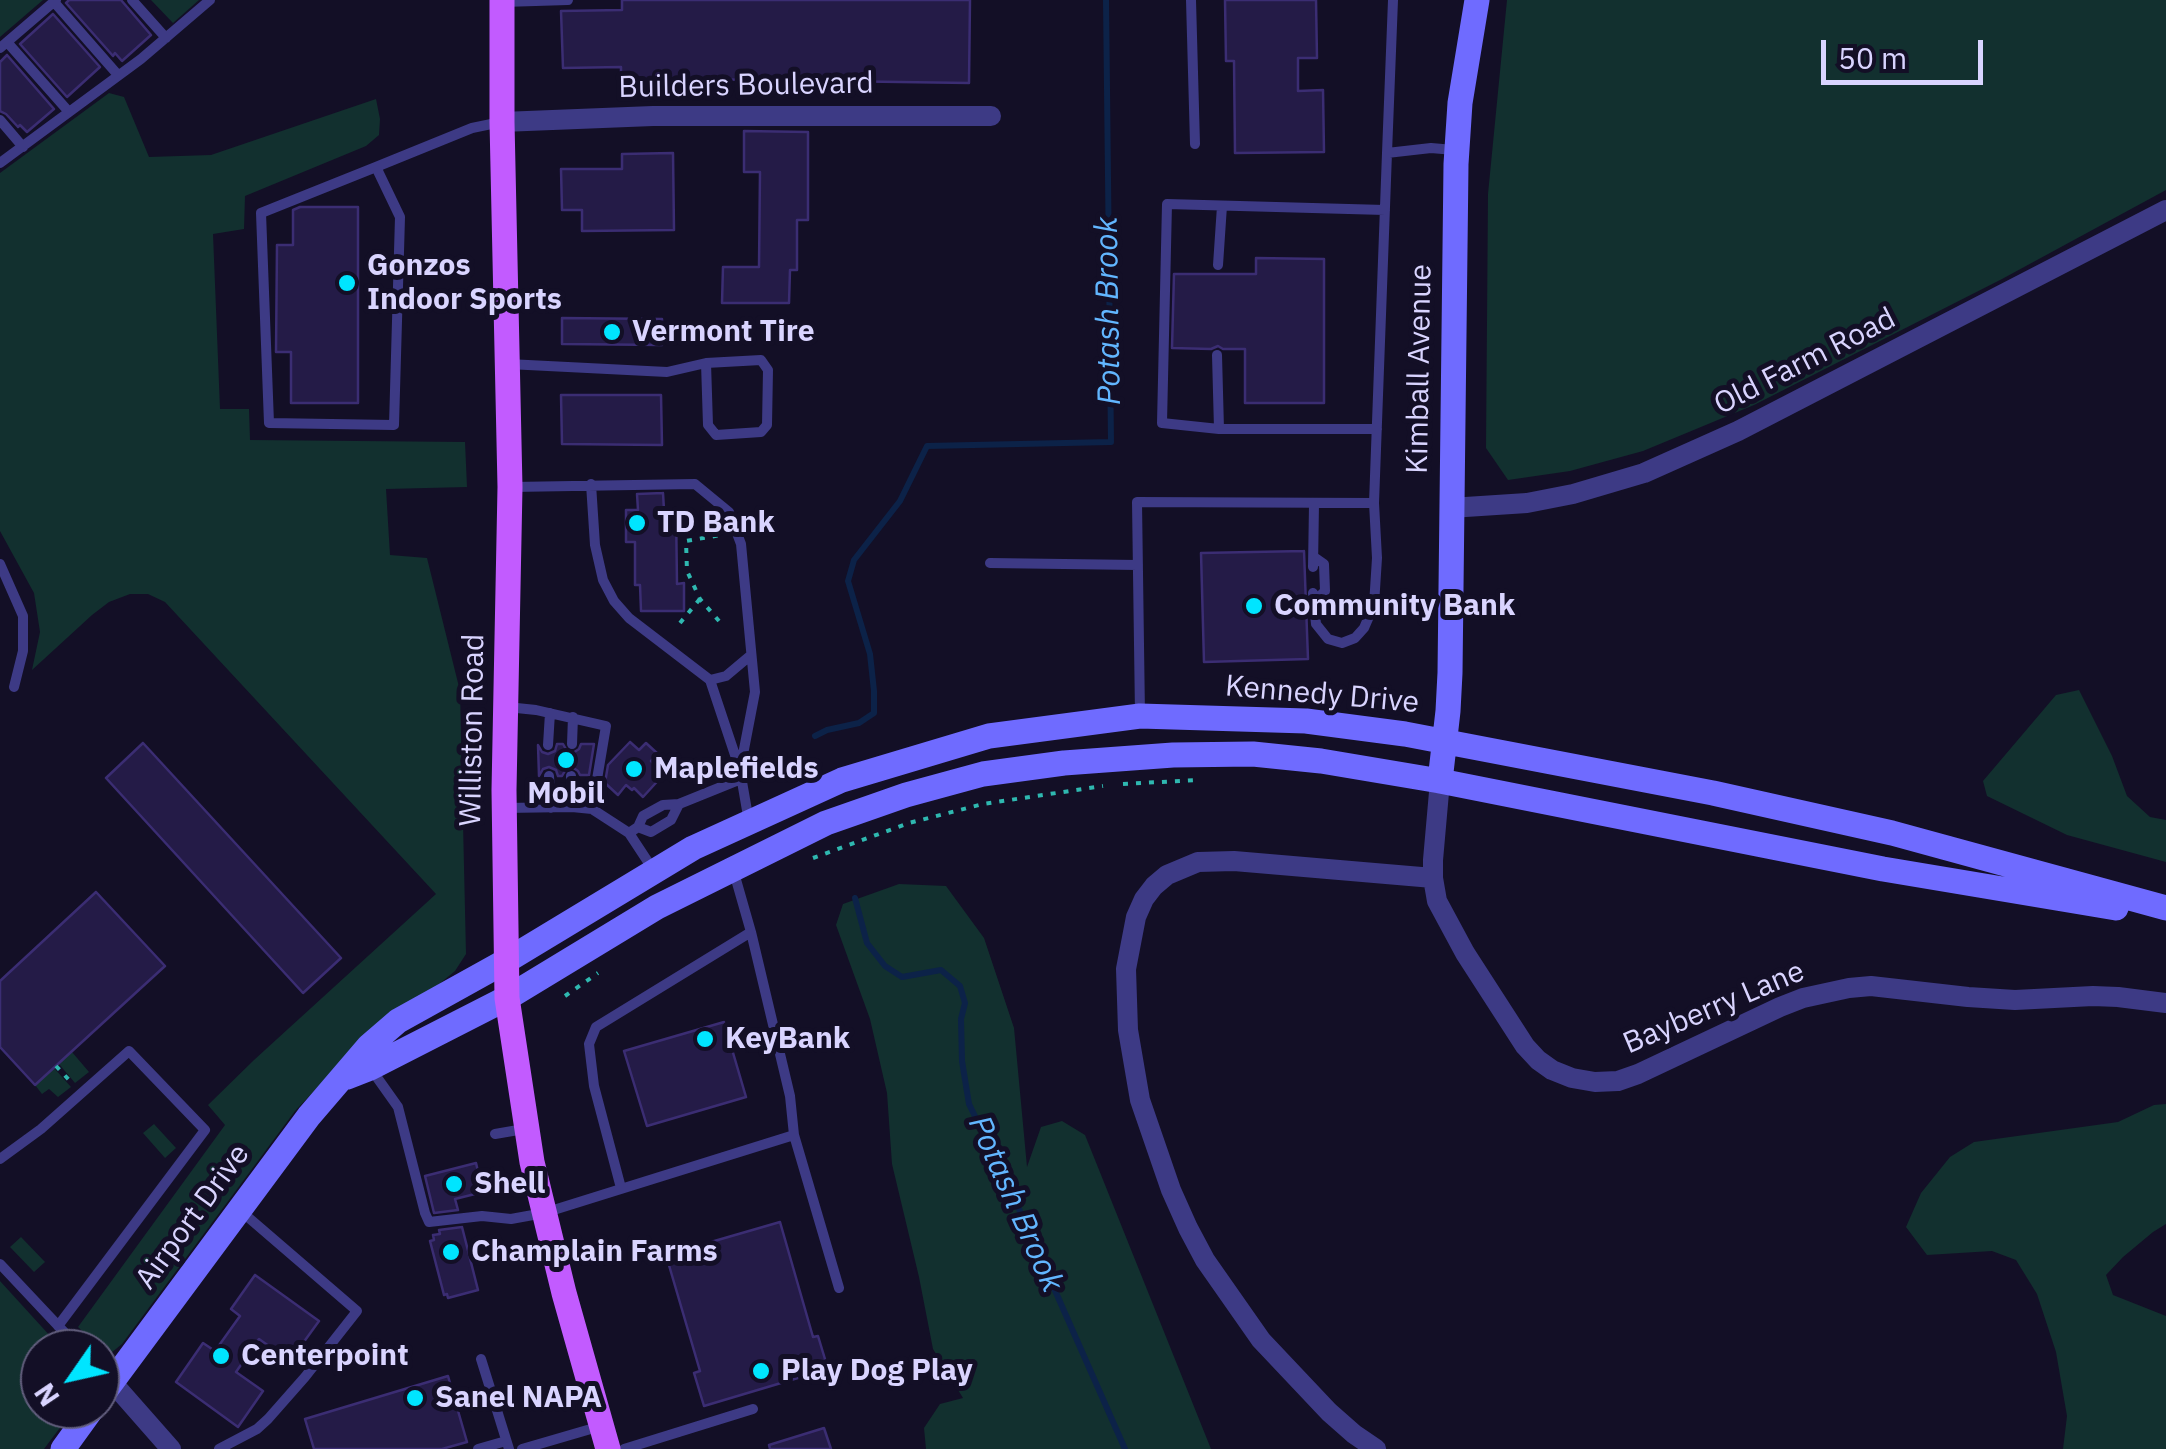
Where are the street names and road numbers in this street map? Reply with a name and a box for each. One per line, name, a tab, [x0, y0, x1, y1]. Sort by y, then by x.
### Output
street label: Builders Boulevard	[618, 66, 874, 106]
street label: Kimball Avenue	[1400, 264, 1440, 474]
street label: Old Farm Road	[1708, 301, 1902, 423]
street label: Williston Road	[453, 633, 493, 827]
street label: Kennedy Drive	[1224, 669, 1420, 721]
street label: Bayberry Lane	[1618, 954, 1810, 1062]
street label: Airport Drive	[128, 1138, 258, 1296]

